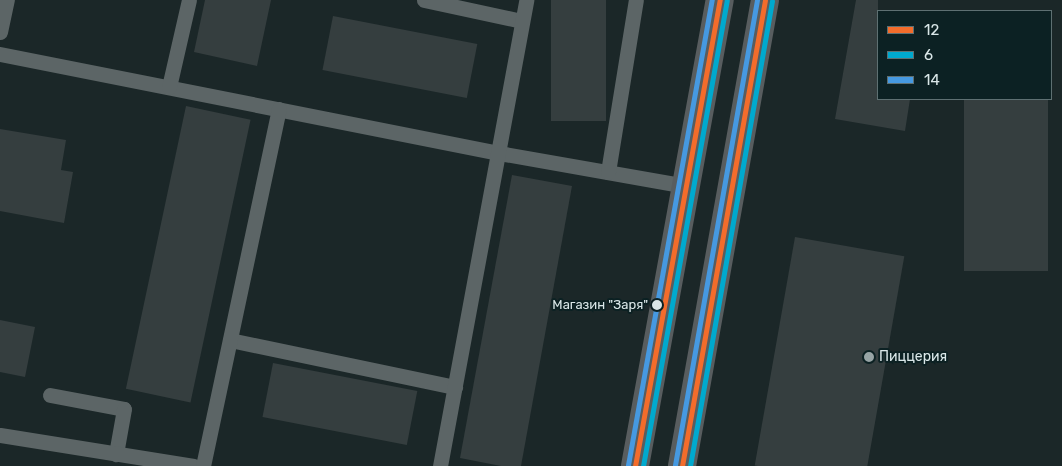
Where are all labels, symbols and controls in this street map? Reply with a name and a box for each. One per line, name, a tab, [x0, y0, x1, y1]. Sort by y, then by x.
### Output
legend	[877, 10, 1052, 100]
text: 12	[924, 21, 939, 39]
text: 6	[924, 46, 933, 64]
text: 14	[924, 71, 940, 89]
place label: Магазин "Заря"	[552, 297, 648, 313]
marker: Магазин "Заря"	[652, 300, 662, 310]
place label: Пиццерия	[879, 349, 947, 365]
marker: Пиццерия	[863, 351, 875, 363]

